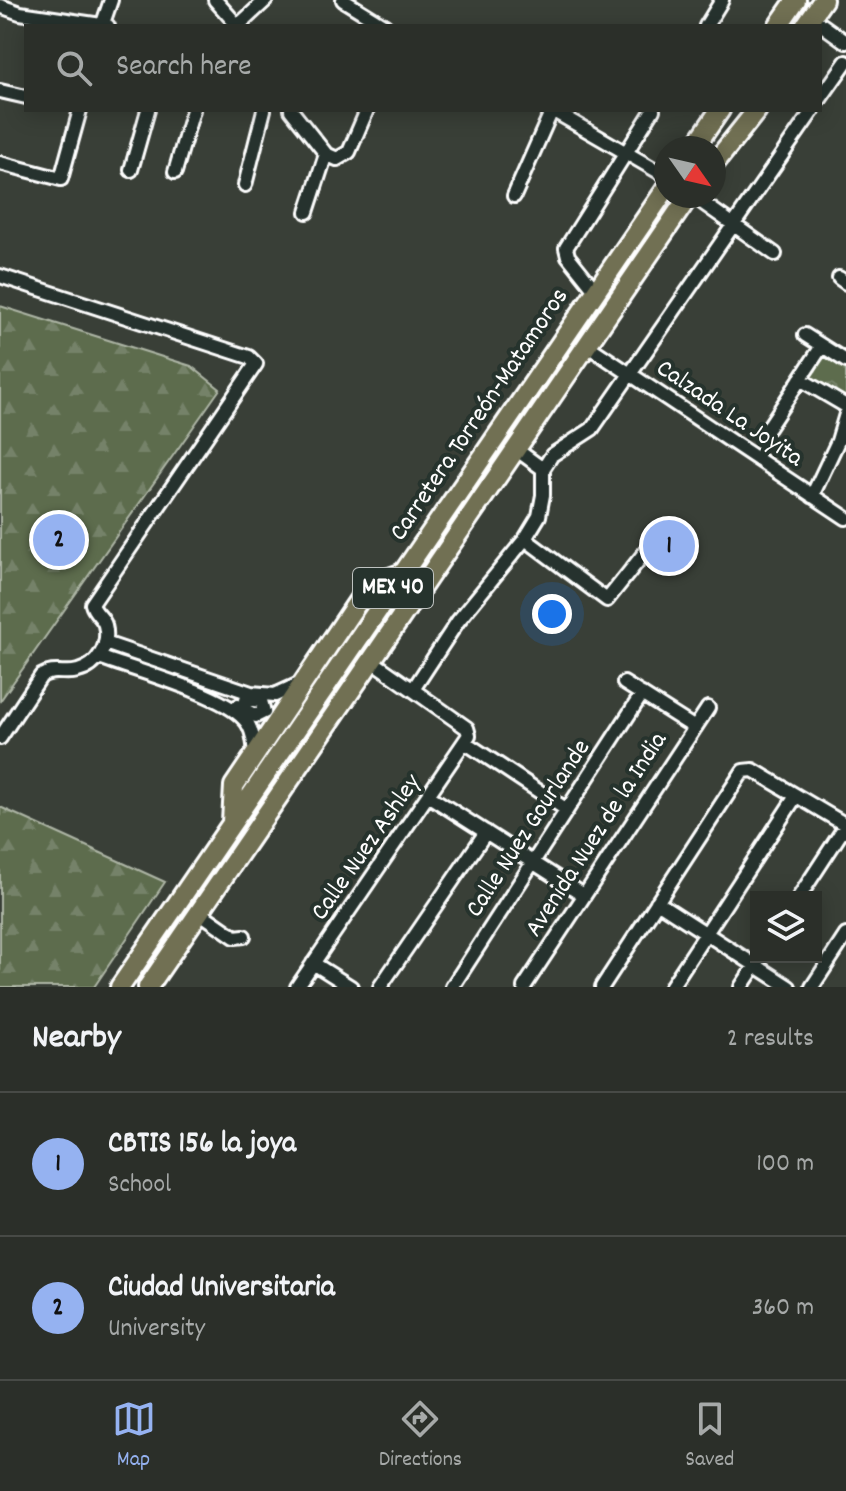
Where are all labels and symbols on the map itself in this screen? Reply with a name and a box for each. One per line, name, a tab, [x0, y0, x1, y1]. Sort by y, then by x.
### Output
north arrow	[654, 136, 726, 208]
street label: Carretera Torreón-Matamoros	[381, 281, 579, 549]
street label: Calzada La Joyita	[648, 351, 811, 477]
pin: 2	[33, 510, 85, 570]
pin: 1	[643, 516, 695, 576]
road number: MEX 40	[353, 568, 433, 608]
your location	[532, 594, 572, 634]
street label: Avenida Nuez de la India	[517, 724, 678, 945]
street label: Calle Nuez Gourlande	[457, 733, 601, 925]
street label: Calle Nuez Ashley	[303, 767, 432, 929]

